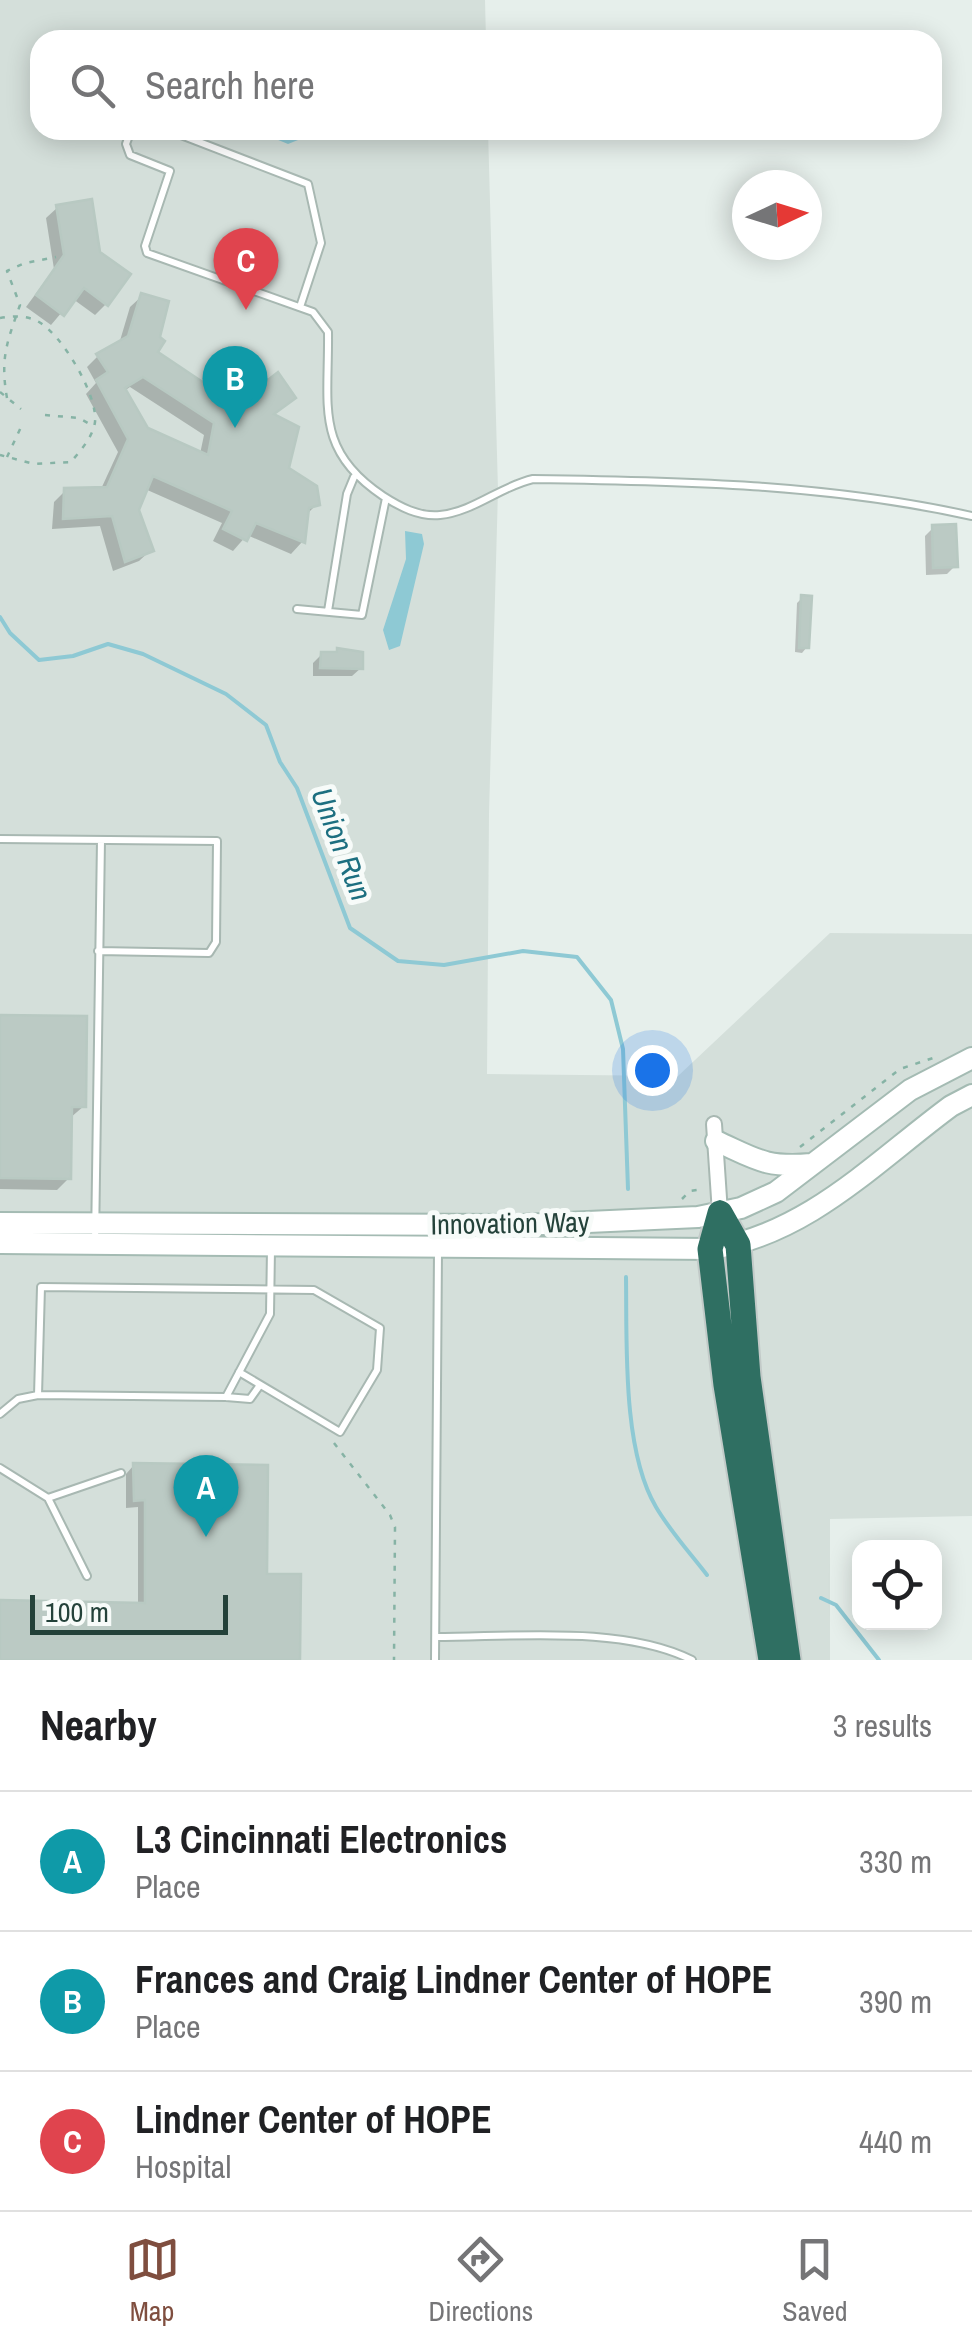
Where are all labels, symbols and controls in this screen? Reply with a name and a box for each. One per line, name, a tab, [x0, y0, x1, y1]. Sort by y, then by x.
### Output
search box	[30, 30, 942, 140]
icon: search	[65, 58, 120, 113]
text: Search here	[145, 60, 315, 111]
north arrow	[732, 170, 822, 260]
pin: C	[214, 228, 278, 310]
pin: B	[202, 346, 268, 428]
water label: Union Run	[302, 782, 382, 906]
your location	[627, 1045, 678, 1096]
street label: Innovation Way	[430, 1203, 590, 1243]
pin: A	[174, 1454, 238, 1537]
map controls	[852, 1540, 942, 1630]
button: locate	[852, 1540, 942, 1630]
scale bar	[30, 1590, 228, 1634]
text: 100 m	[45, 1593, 109, 1631]
text: Nearby	[40, 1697, 157, 1753]
text: 3 results	[833, 1704, 932, 1747]
text: L3 Cincinnati Electronics	[135, 1814, 507, 1865]
text: A	[63, 1840, 82, 1883]
text: 330 m	[859, 1840, 932, 1883]
text: Place	[135, 1865, 201, 1908]
text: Frances and Craig Lindner Center of HOPE	[135, 1954, 772, 2005]
text: B	[63, 1980, 82, 2023]
text: 390 m	[859, 1980, 932, 2023]
text: Place	[135, 2005, 201, 2048]
text: Lindner Center of HOPE	[135, 2094, 492, 2145]
text: C	[63, 2120, 82, 2163]
text: 440 m	[859, 2120, 932, 2163]
text: Hospital	[135, 2145, 231, 2188]
tab: Map	[125, 2232, 180, 2330]
tab: Directions	[429, 2232, 533, 2330]
tab: Saved	[782, 2232, 847, 2330]

